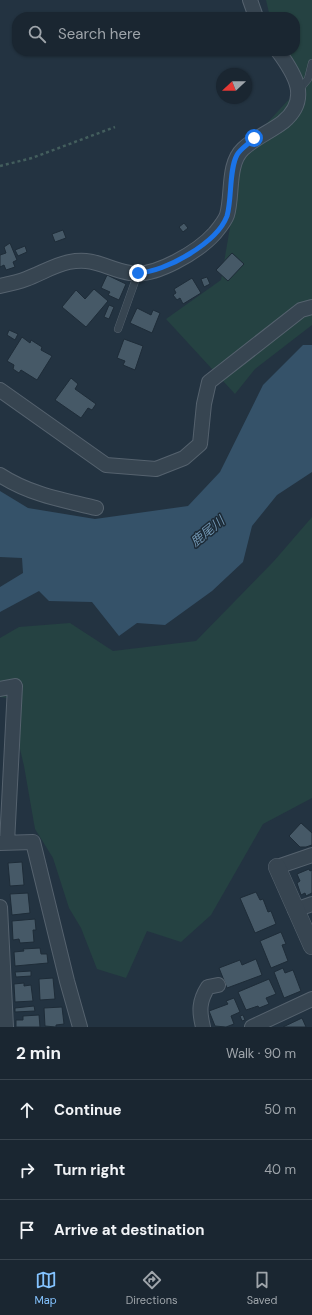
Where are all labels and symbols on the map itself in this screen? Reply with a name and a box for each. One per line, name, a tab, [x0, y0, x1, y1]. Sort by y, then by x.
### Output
north arrow	[216, 68, 252, 104]
route start	[245, 129, 263, 147]
route end	[129, 264, 147, 282]
water label: 鹿尾川	[187, 511, 229, 550]

